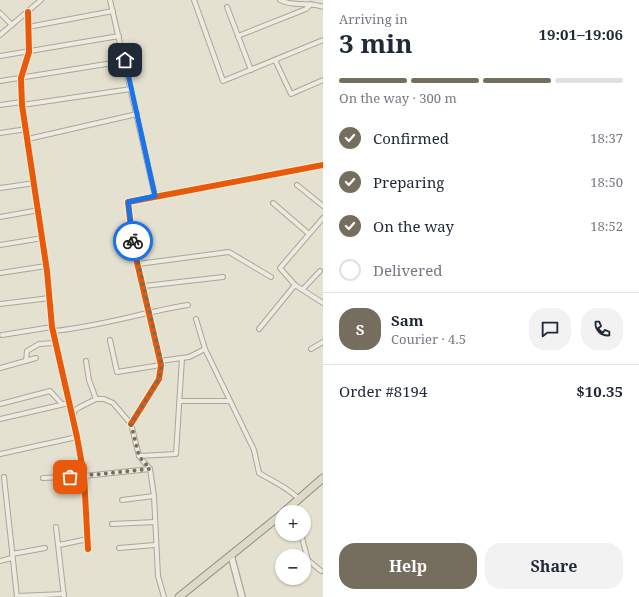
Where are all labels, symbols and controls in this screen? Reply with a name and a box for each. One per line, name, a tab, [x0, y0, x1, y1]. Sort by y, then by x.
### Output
text: Arriving in	[339, 10, 408, 28]
text: 19:01–19:06	[539, 24, 623, 44]
text: 3 min	[339, 25, 413, 61]
pin	[108, 43, 142, 77]
icon: home	[114, 49, 136, 71]
text: On the way · 300 m	[339, 89, 457, 107]
icon: check	[339, 127, 361, 149]
text: Confirmed	[373, 128, 449, 148]
text: 18:37	[590, 129, 623, 147]
icon: check	[339, 171, 361, 193]
text: Preparing	[373, 172, 444, 192]
text: 18:50	[590, 173, 623, 191]
icon: check	[339, 215, 361, 237]
text: On the way	[373, 216, 454, 236]
text: 18:52	[590, 217, 623, 235]
courier	[113, 221, 153, 261]
icon: bike	[122, 230, 144, 252]
text: Delivered	[373, 260, 442, 280]
button: chat	[529, 308, 571, 350]
button: phone	[581, 308, 623, 350]
text: Sam	[391, 310, 423, 330]
text: S	[356, 319, 364, 339]
text: Courier · 4.5	[391, 330, 466, 348]
text: Order #8194	[339, 381, 427, 401]
text: $10.35	[576, 381, 623, 401]
pin	[53, 460, 87, 494]
icon: bag	[59, 466, 81, 488]
map controls	[275, 505, 311, 585]
button: +	[275, 505, 311, 541]
button: Help	[339, 543, 477, 589]
button: Share	[485, 543, 623, 589]
button: −	[275, 549, 311, 585]

